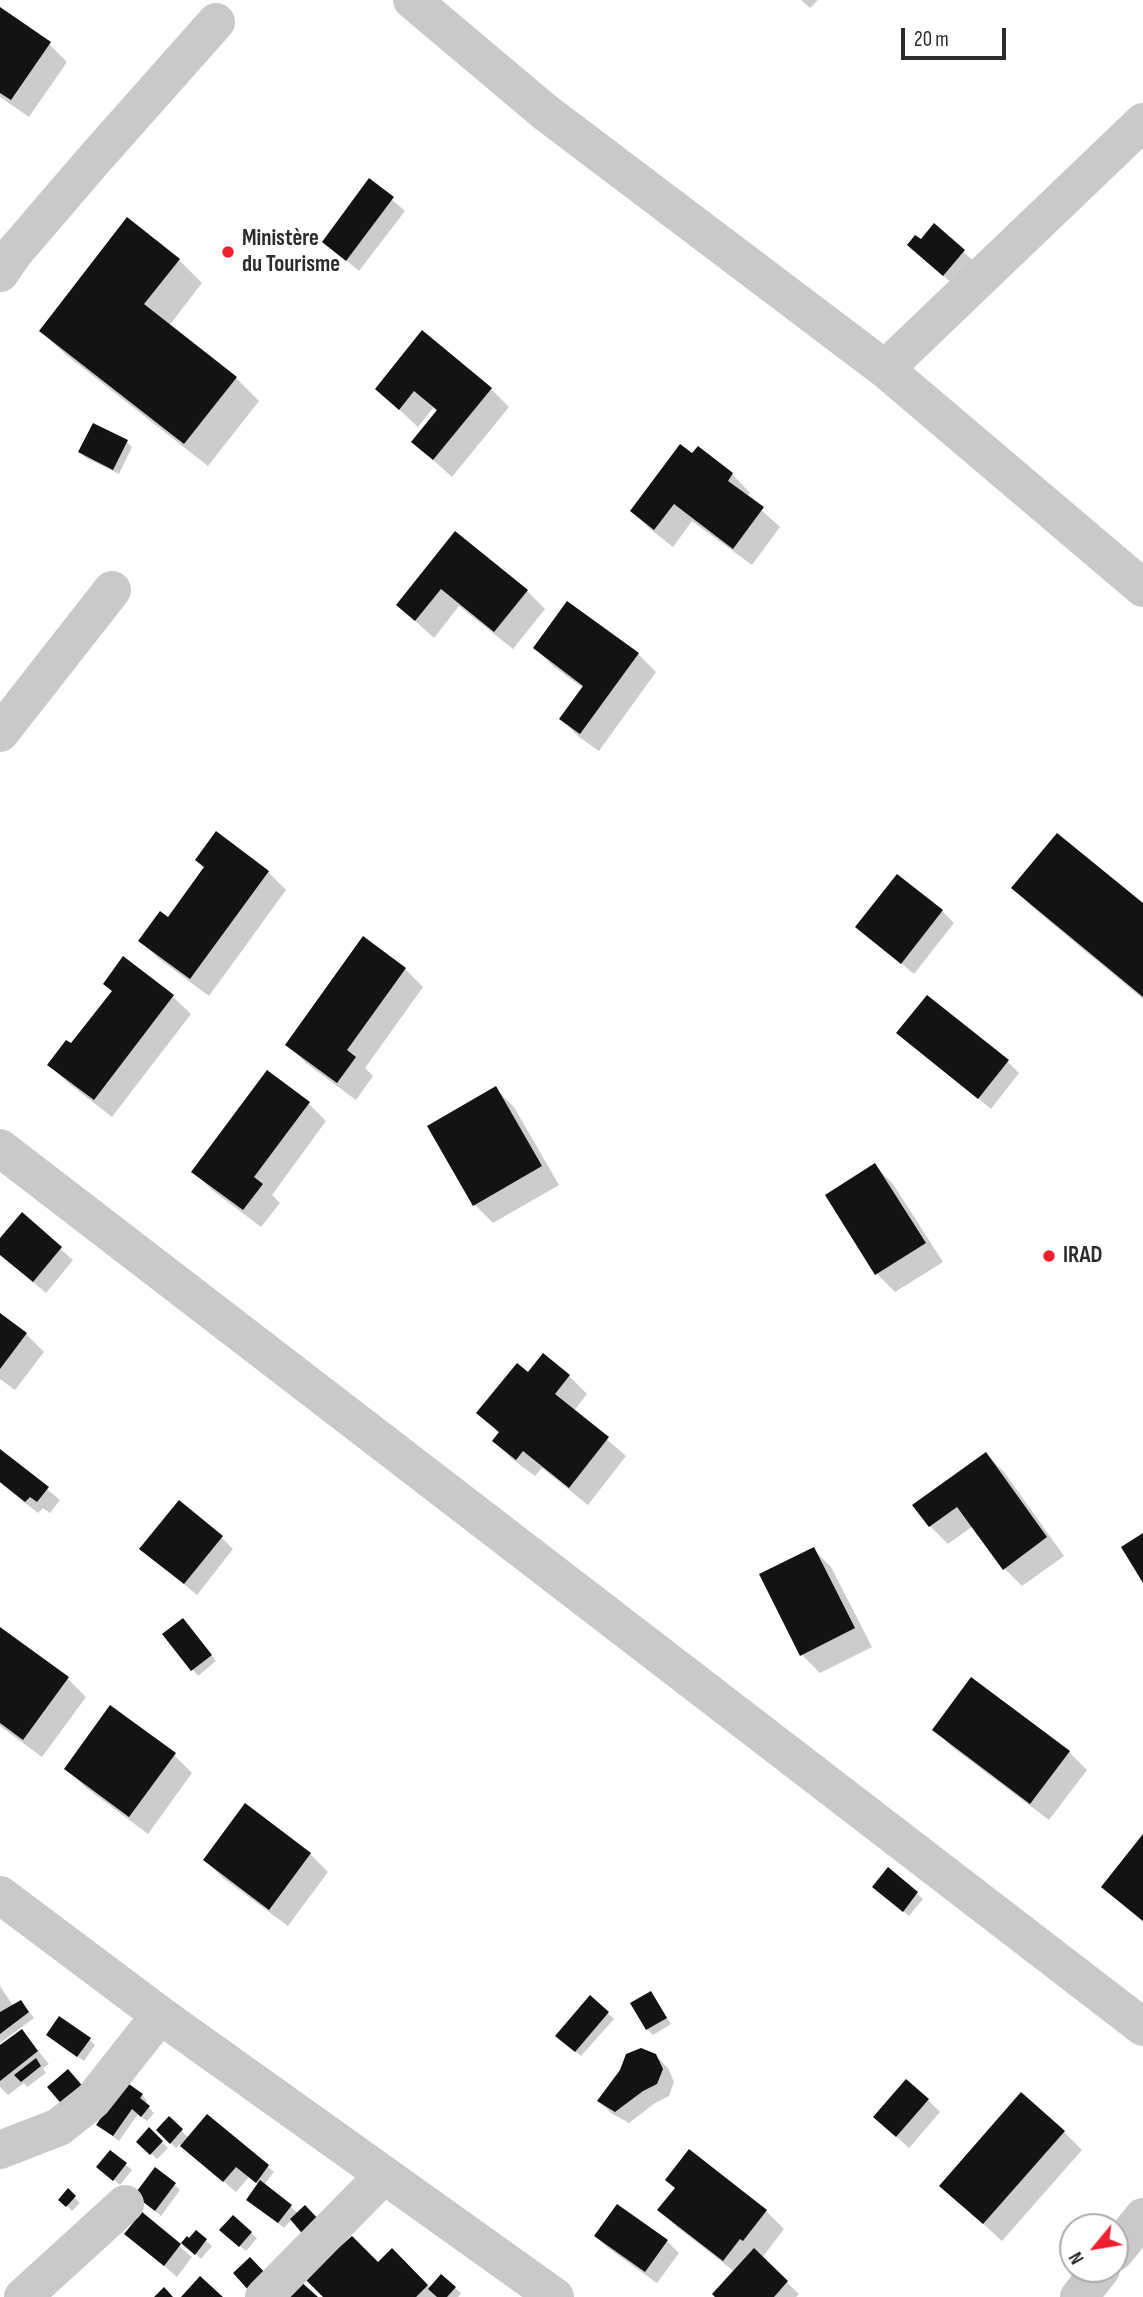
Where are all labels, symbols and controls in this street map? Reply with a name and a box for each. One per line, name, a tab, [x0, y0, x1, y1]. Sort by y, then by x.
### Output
scale bar	[905, 14, 1010, 58]
text: 20 m	[914, 27, 949, 52]
place label: Ministère du Tourisme	[242, 225, 340, 279]
marker: Ministère du Tourisme	[220, 244, 236, 260]
place label: IRAD	[1063, 1242, 1102, 1270]
marker: IRAD	[1041, 1248, 1057, 1264]
north arrow	[1059, 2213, 1129, 2283]
text: N	[1065, 2248, 1090, 2268]

